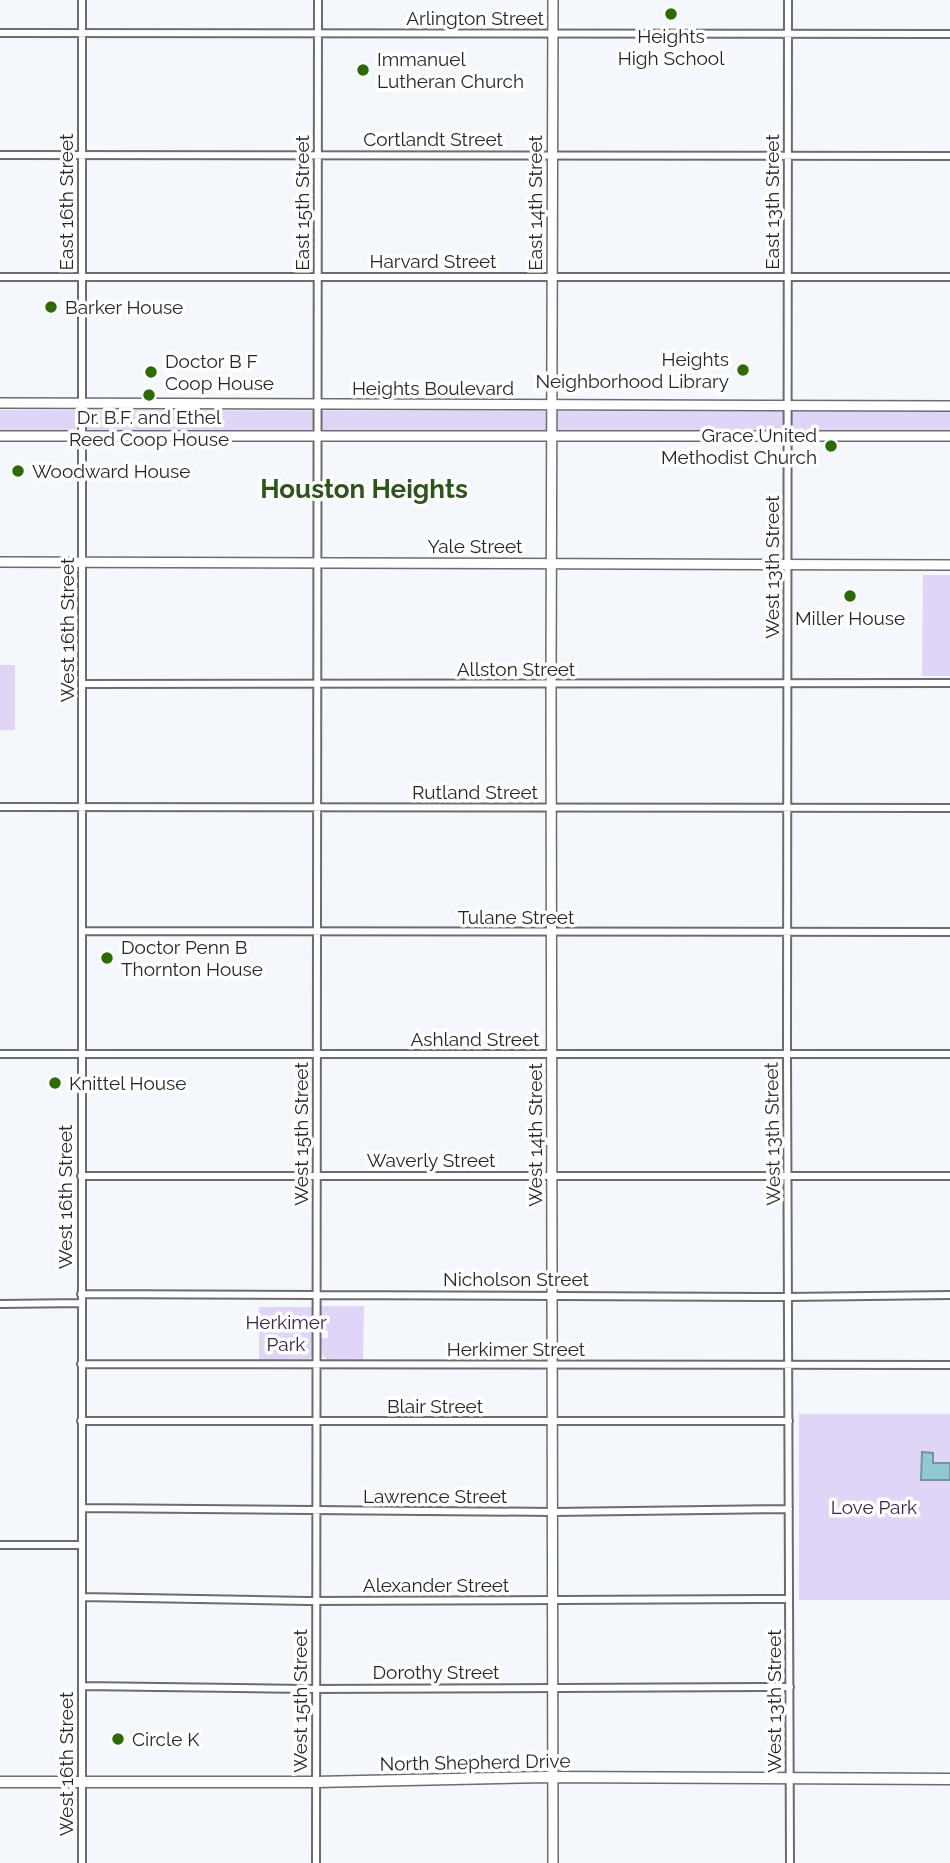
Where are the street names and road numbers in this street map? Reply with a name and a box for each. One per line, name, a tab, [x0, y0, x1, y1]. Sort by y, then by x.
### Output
street label: Arlington Street	[406, 7, 545, 29]
street label: Cortlandt Street	[363, 128, 503, 150]
street label: East 16th Street	[55, 133, 77, 270]
street label: East 13th Street	[761, 134, 783, 270]
street label: East 15th Street	[291, 135, 313, 271]
street label: East 14th Street	[524, 135, 546, 271]
street label: Harvard Street	[370, 250, 497, 272]
street label: Heights Boulevard	[352, 377, 514, 399]
street label: West 13th Street	[761, 495, 783, 639]
street label: Yale Street	[428, 535, 523, 557]
street label: West 16th Street	[56, 557, 78, 702]
street label: Allston Street	[457, 658, 576, 680]
street label: Rutland Street	[412, 781, 539, 803]
street label: Tulane Street	[458, 906, 575, 928]
street label: Ashland Street	[411, 1028, 540, 1050]
street label: West 13th Street	[760, 1061, 784, 1206]
street label: West 15th Street	[290, 1062, 312, 1206]
street label: West 14th Street	[524, 1063, 546, 1207]
street label: West 16th Street	[54, 1124, 76, 1269]
street label: Waverly Street	[367, 1149, 496, 1171]
street label: Nicholson Street	[443, 1268, 590, 1290]
street label: Herkimer Street	[447, 1338, 586, 1360]
street label: Blair Street	[387, 1395, 484, 1417]
street label: Lawrence Street	[363, 1485, 508, 1507]
street label: Alexander Street	[363, 1574, 510, 1596]
street label: West 15th Street	[289, 1629, 311, 1773]
street label: West 13th Street	[763, 1629, 785, 1773]
street label: Dorothy Street	[373, 1661, 500, 1683]
street label: West 16th Street	[55, 1691, 77, 1836]
street label: North Shepherd Drive	[379, 1749, 571, 1775]

